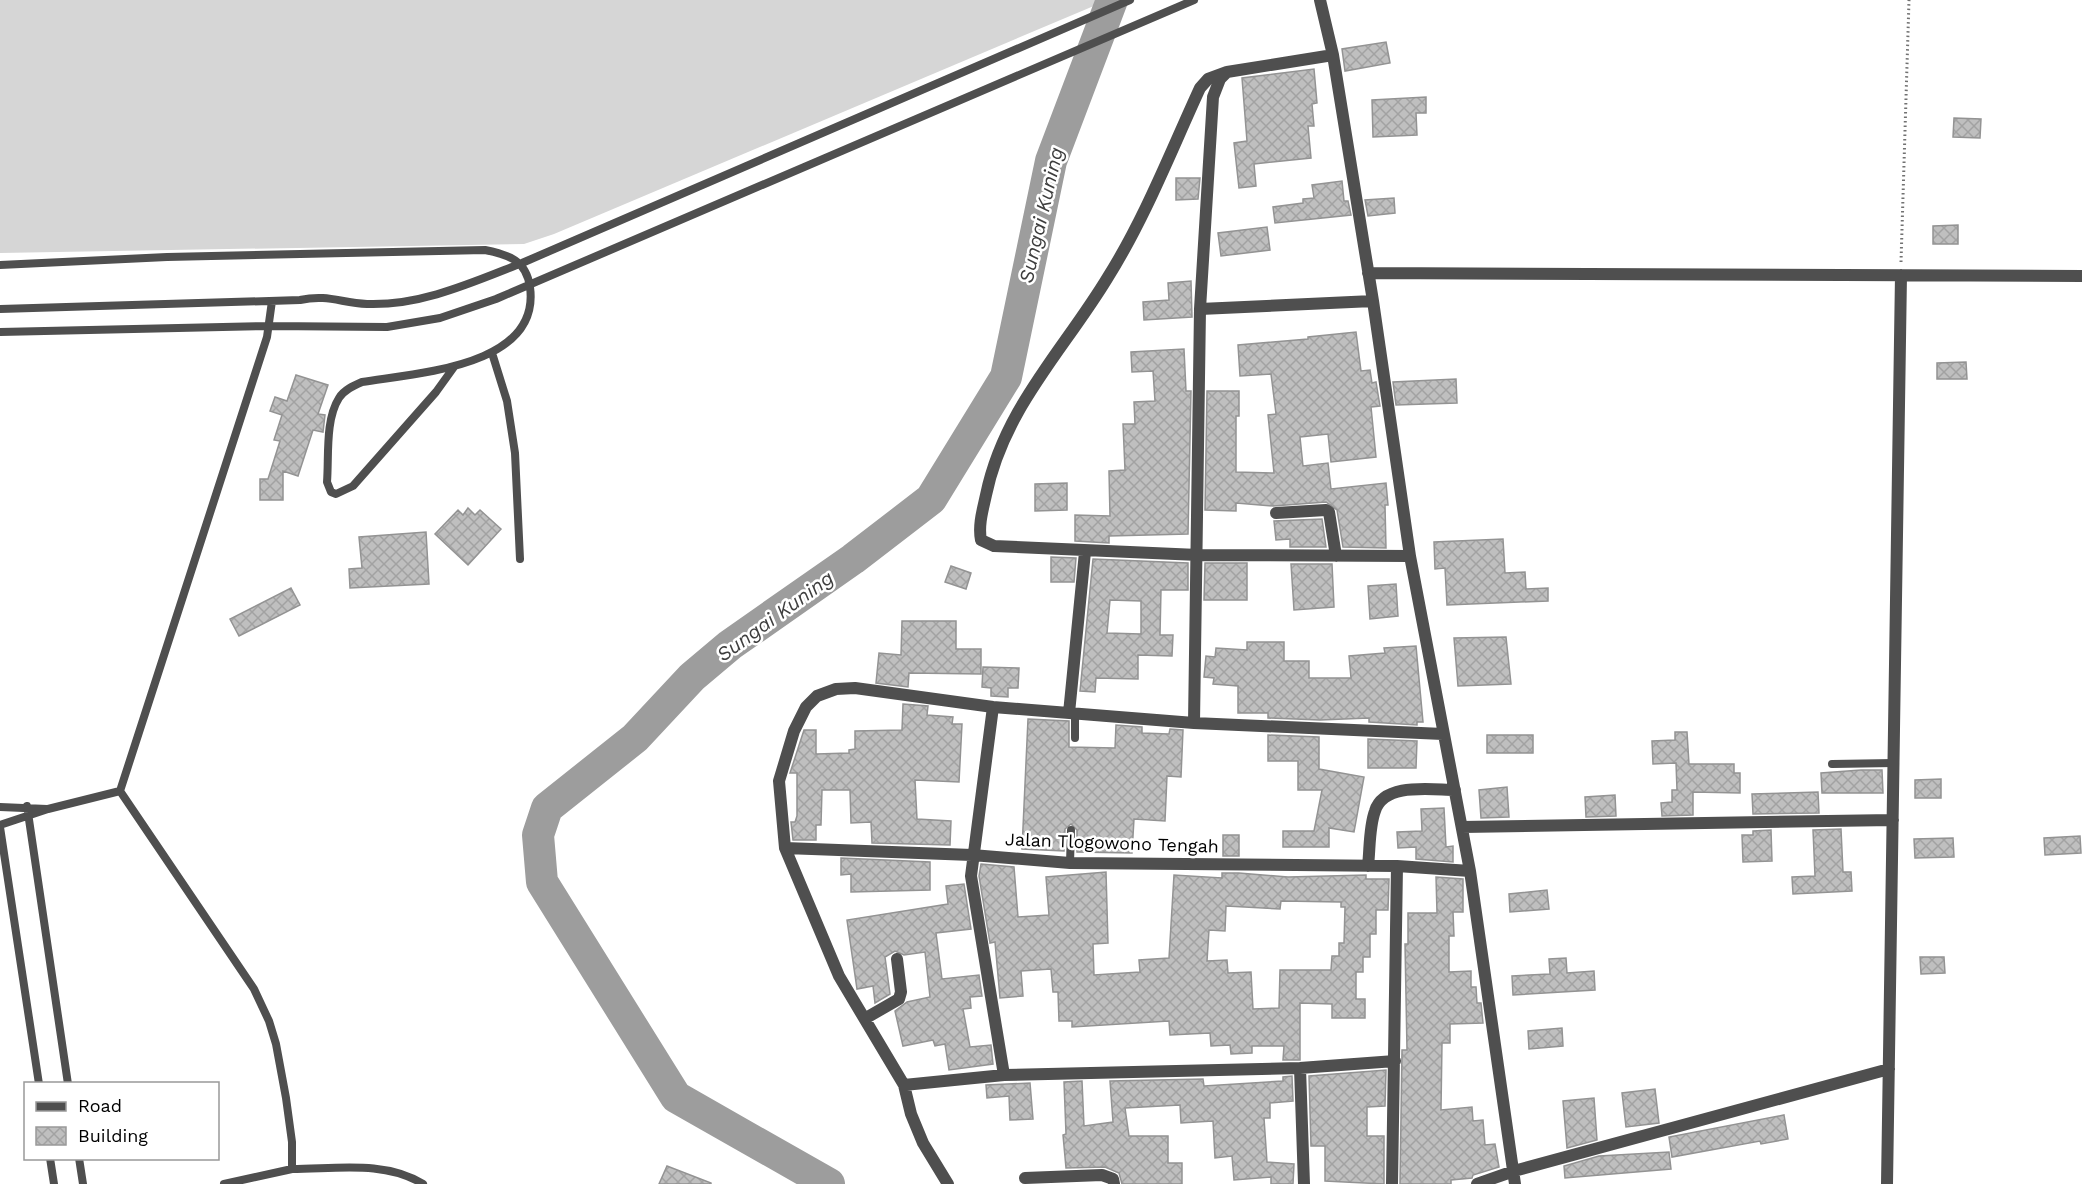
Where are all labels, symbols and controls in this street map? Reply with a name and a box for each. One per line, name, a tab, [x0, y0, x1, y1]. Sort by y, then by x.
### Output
water label: Sungai Kuning	[1014, 145, 1068, 285]
water label: Sungai Kuning	[712, 566, 838, 666]
street label: Jalan Tlogowono Tengah	[1005, 828, 1219, 857]
legend	[24, 1082, 219, 1160]
text: Road	[78, 1095, 122, 1116]
text: Building	[78, 1125, 148, 1146]

